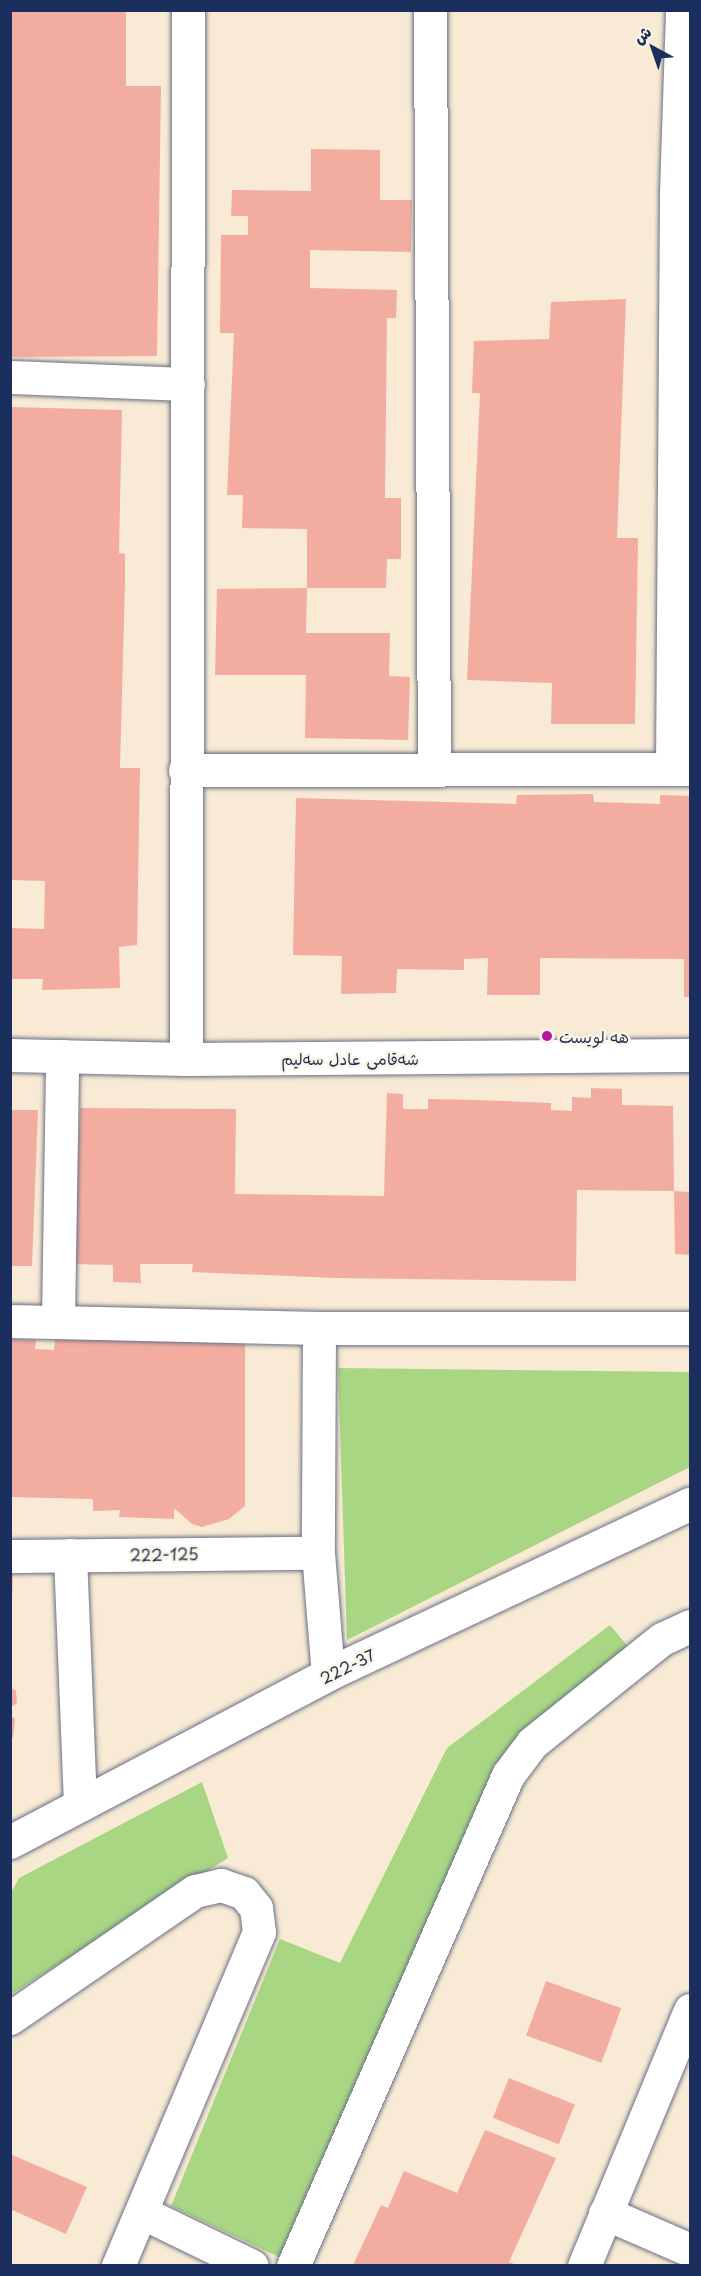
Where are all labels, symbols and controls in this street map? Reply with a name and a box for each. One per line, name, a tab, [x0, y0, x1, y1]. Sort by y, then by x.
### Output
north arrow	[623, 18, 683, 78]
text: ش	[627, 19, 656, 49]
place label: هه لويست	[559, 1026, 629, 1046]
marker: هه لويست	[540, 1029, 554, 1043]
street label: شەقامی عادل سەلیم	[281, 1048, 419, 1068]
street label: 222-125	[129, 1544, 199, 1564]
street label: 222-37	[316, 1645, 378, 1687]

